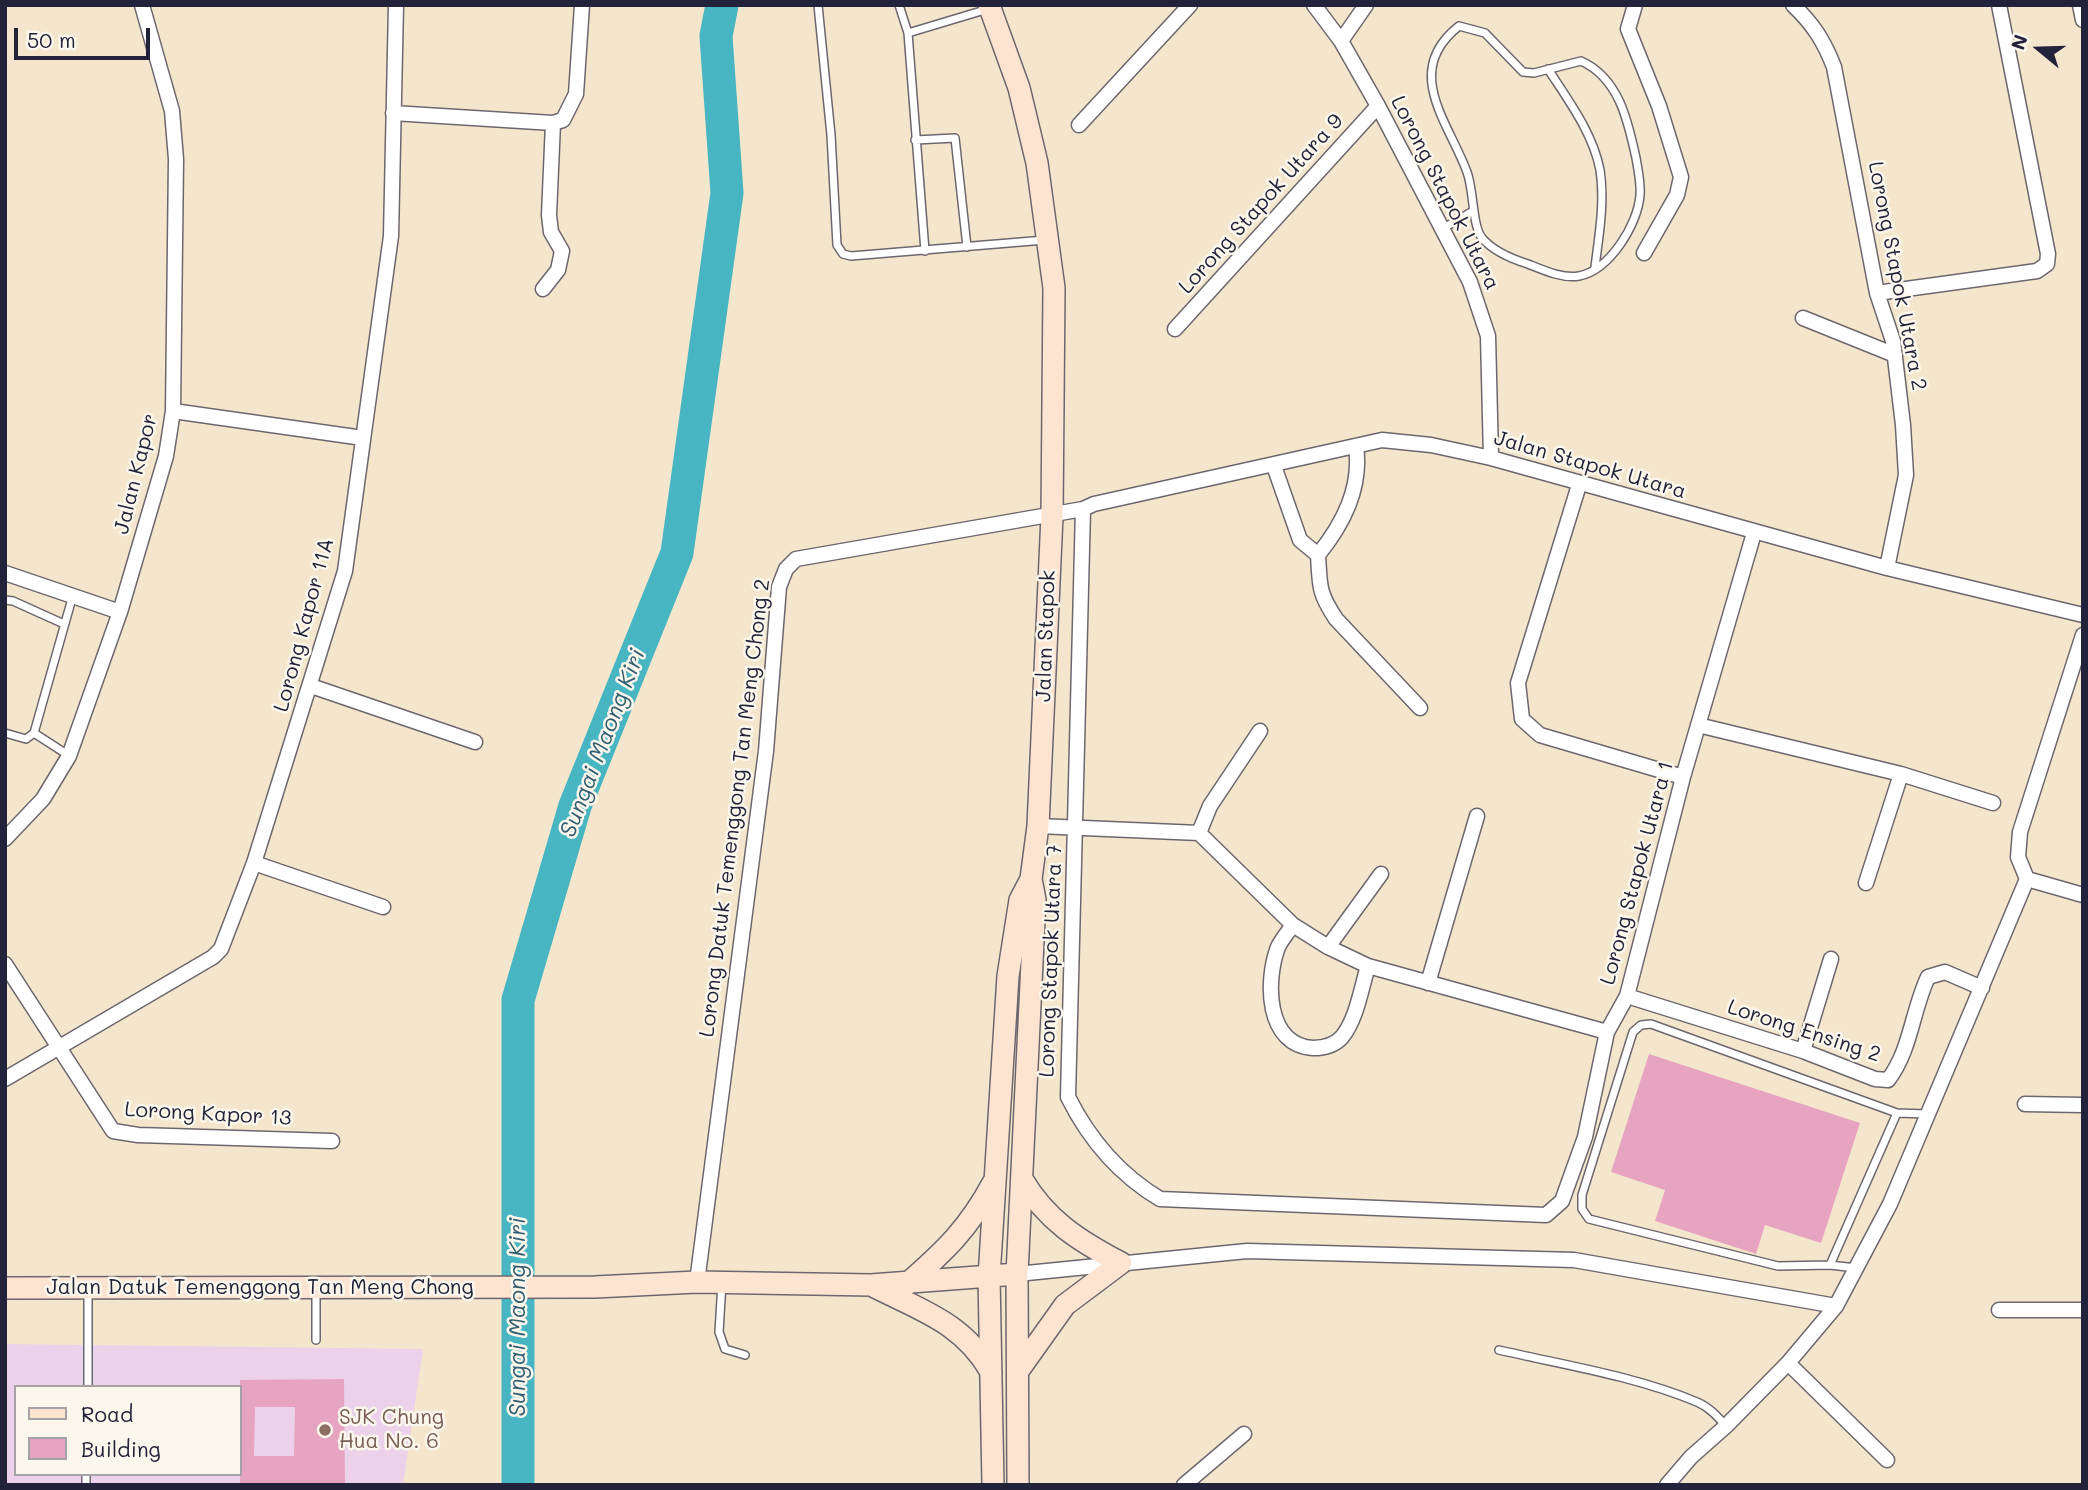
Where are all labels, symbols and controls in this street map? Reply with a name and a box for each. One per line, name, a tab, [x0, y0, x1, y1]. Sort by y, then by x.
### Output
scale bar	[18, 14, 154, 58]
north arrow	[2004, 14, 2074, 84]
text: 50 m	[27, 26, 76, 53]
text: N	[2005, 31, 2033, 53]
street label: Lorong Stapok Utara	[1385, 92, 1505, 294]
street label: Lorong Stapok Utara 9	[1174, 109, 1348, 299]
street label: Lorong Stapok Utara 2	[1862, 159, 1932, 393]
street label: Jalan Kapor	[109, 411, 163, 537]
street label: Jalan Stapok Utara	[1491, 426, 1689, 504]
street label: Lorong Kapor 11A	[269, 535, 339, 715]
street label: Jalan Stapok	[1031, 570, 1061, 702]
street label: Lorong Datuk Temenggong Tan Meng Chong 2	[694, 577, 776, 1039]
water label: Sungai Maong Kiri	[554, 645, 652, 841]
street label: Lorong Stapok Utara 1	[1595, 758, 1679, 988]
street label: Lorong Stapok Utara 7	[1034, 844, 1068, 1078]
street label: Lorong Ensing 2	[1724, 994, 1884, 1068]
street label: Lorong Kapor 13	[124, 1097, 292, 1131]
water label: Sungai Maong Kiri	[504, 1217, 532, 1417]
street label: Jalan Datuk Temenggong Tan Meng Chong	[46, 1275, 474, 1301]
legend	[14, 1385, 242, 1476]
text: Road	[81, 1400, 133, 1427]
place label: SJK Chung Hua No. 6	[339, 1405, 444, 1455]
marker: SJK Chung Hua No. 6	[317, 1422, 333, 1438]
text: Building	[81, 1435, 161, 1462]

